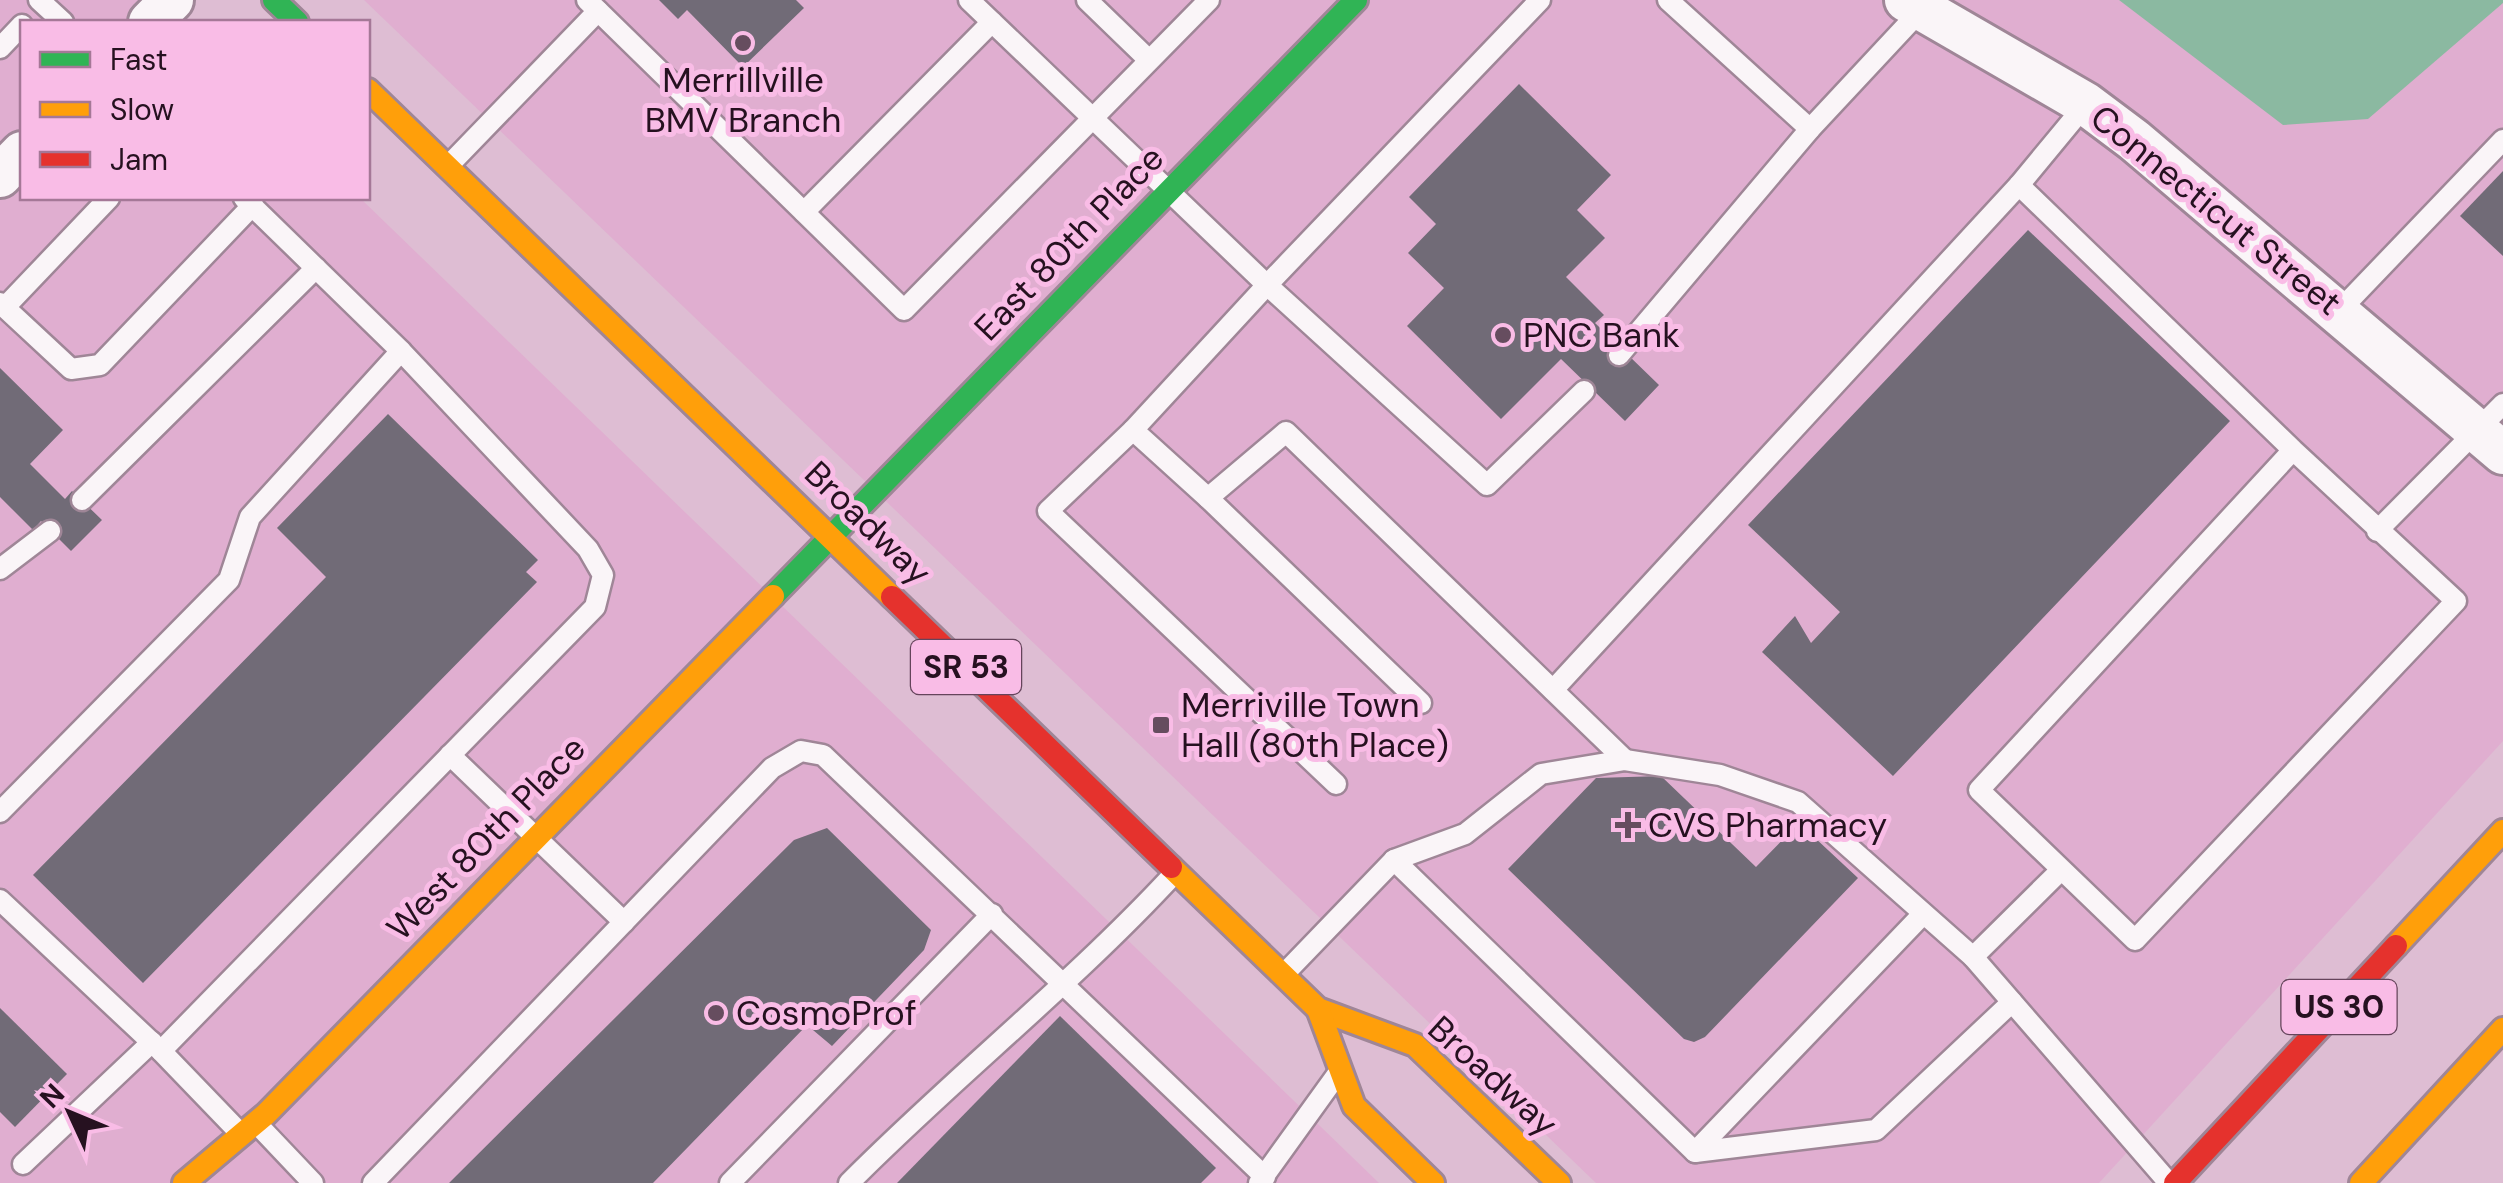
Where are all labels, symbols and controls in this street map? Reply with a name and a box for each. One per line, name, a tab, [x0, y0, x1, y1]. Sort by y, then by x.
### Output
legend	[20, 20, 370, 200]
marker: Merrillville BMV Branch	[732, 32, 754, 54]
text: Fast	[110, 40, 168, 79]
place label: Merrillville BMV Branch	[645, 57, 841, 143]
text: Slow	[110, 90, 174, 129]
street label: Connecticut Street	[2081, 95, 2351, 325]
street label: East 80th Place	[964, 136, 1174, 350]
text: Jam	[110, 140, 168, 179]
place label: PNC Bank	[1523, 312, 1680, 358]
marker: PNC Bank	[1492, 324, 1514, 346]
street label: Broadway	[795, 451, 941, 595]
road number: SR 53	[911, 640, 1021, 694]
place label: Merriville Town Hall (80th Place)	[1181, 682, 1449, 768]
marker: Merriville Town Hall (80th Place)	[1150, 714, 1172, 736]
street label: West 80th Place	[377, 726, 595, 950]
place label: CVS Pharmacy	[1648, 802, 1887, 848]
marker: CVS Pharmacy	[1617, 814, 1639, 836]
road number: US 30	[2282, 980, 2396, 1034]
place label: CosmoProf	[736, 990, 917, 1036]
marker: CosmoProf	[705, 1002, 727, 1024]
street label: Broadway	[1418, 1006, 1568, 1146]
north arrow	[20, 1063, 120, 1163]
text: N	[32, 1076, 73, 1116]

